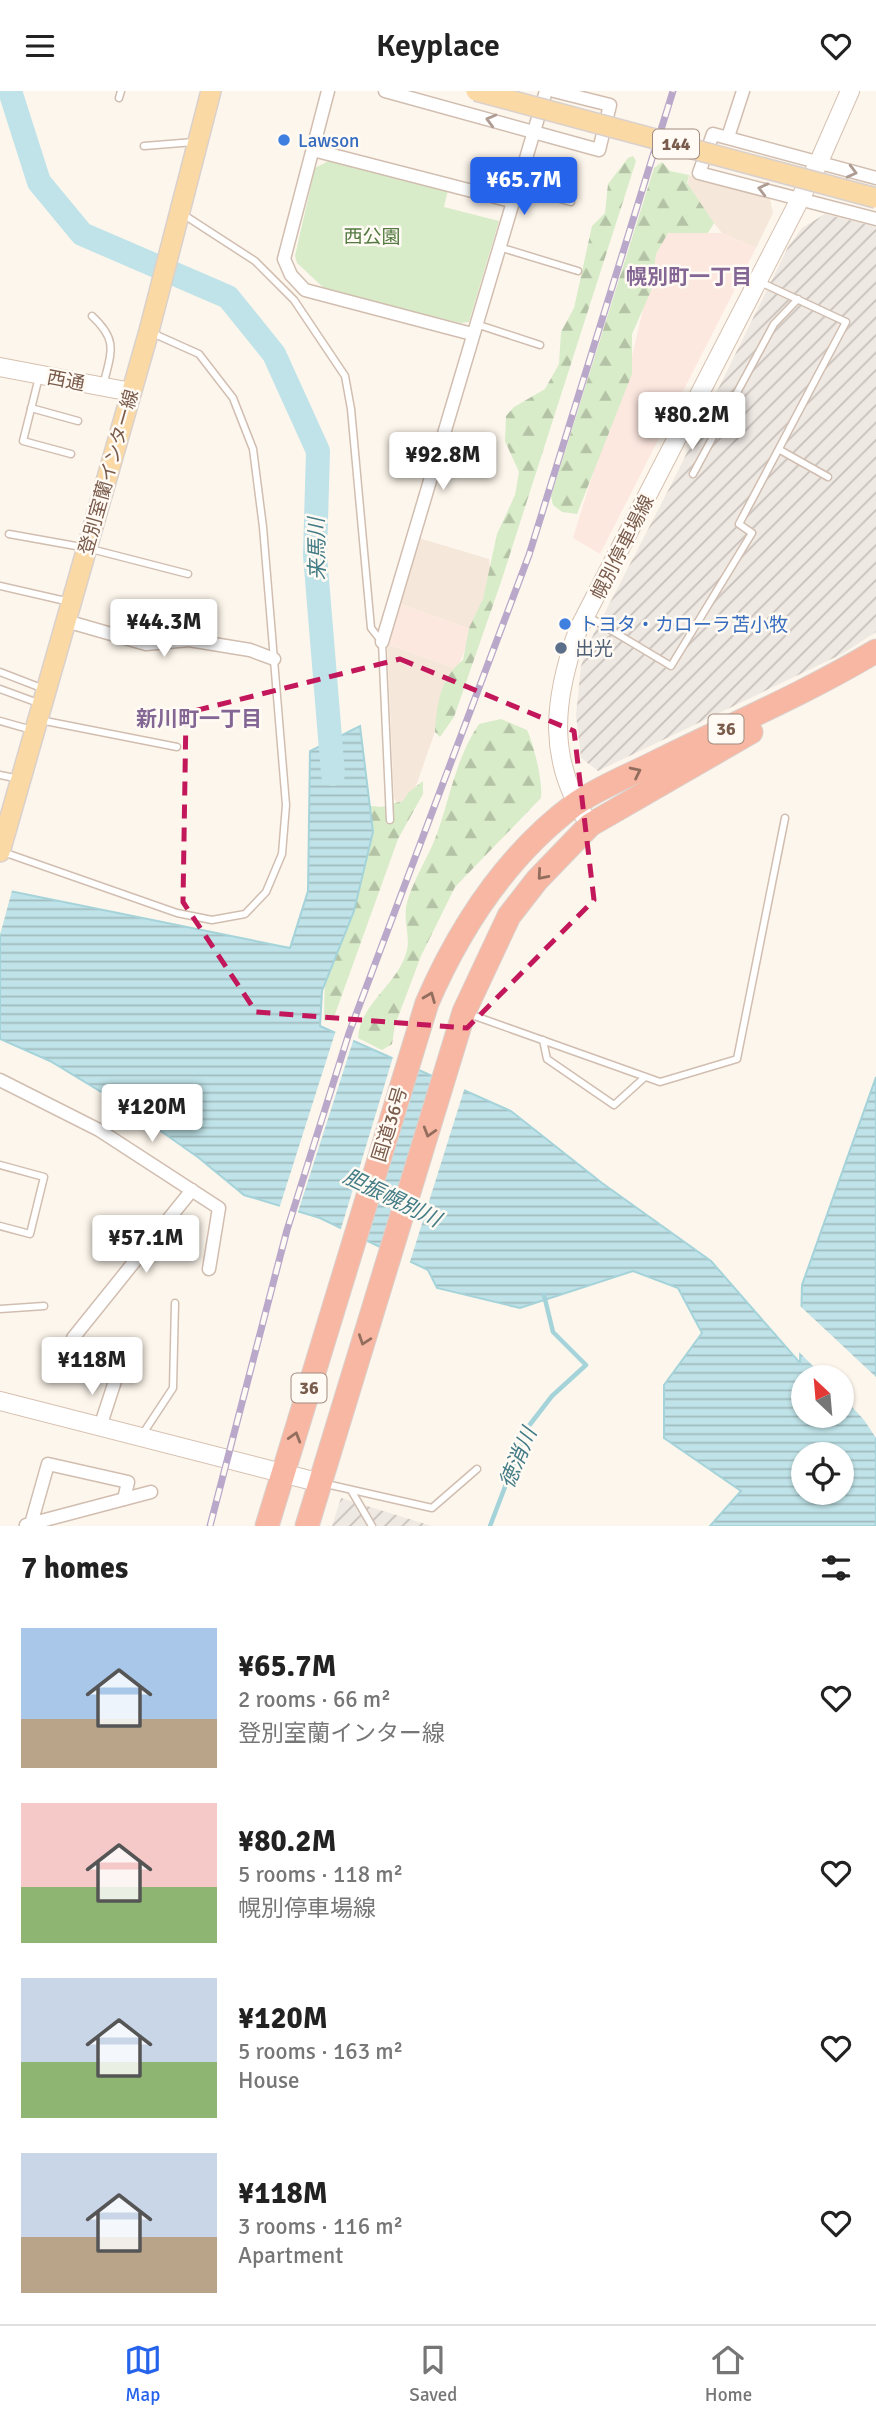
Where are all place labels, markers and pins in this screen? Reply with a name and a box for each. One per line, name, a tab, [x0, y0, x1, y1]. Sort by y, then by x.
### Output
place label: Lawson	[298, 129, 359, 153]
marker: Lawson	[276, 132, 292, 148]
pin: ¥65.7M	[467, 157, 581, 217]
pin: ¥80.2M	[635, 393, 749, 452]
pin: ¥92.8M	[386, 433, 500, 492]
pin: ¥44.3M	[107, 599, 221, 659]
place label: トヨタ・カローラ苫小牧	[579, 613, 788, 637]
marker: トヨタ・カローラ苫小牧	[557, 616, 573, 632]
place label: 出光	[575, 637, 613, 661]
marker: 出光	[553, 640, 569, 656]
pin: ¥120M	[103, 1084, 201, 1144]
pin: ¥57.1M	[89, 1215, 203, 1275]
pin: ¥118M	[43, 1337, 141, 1397]

